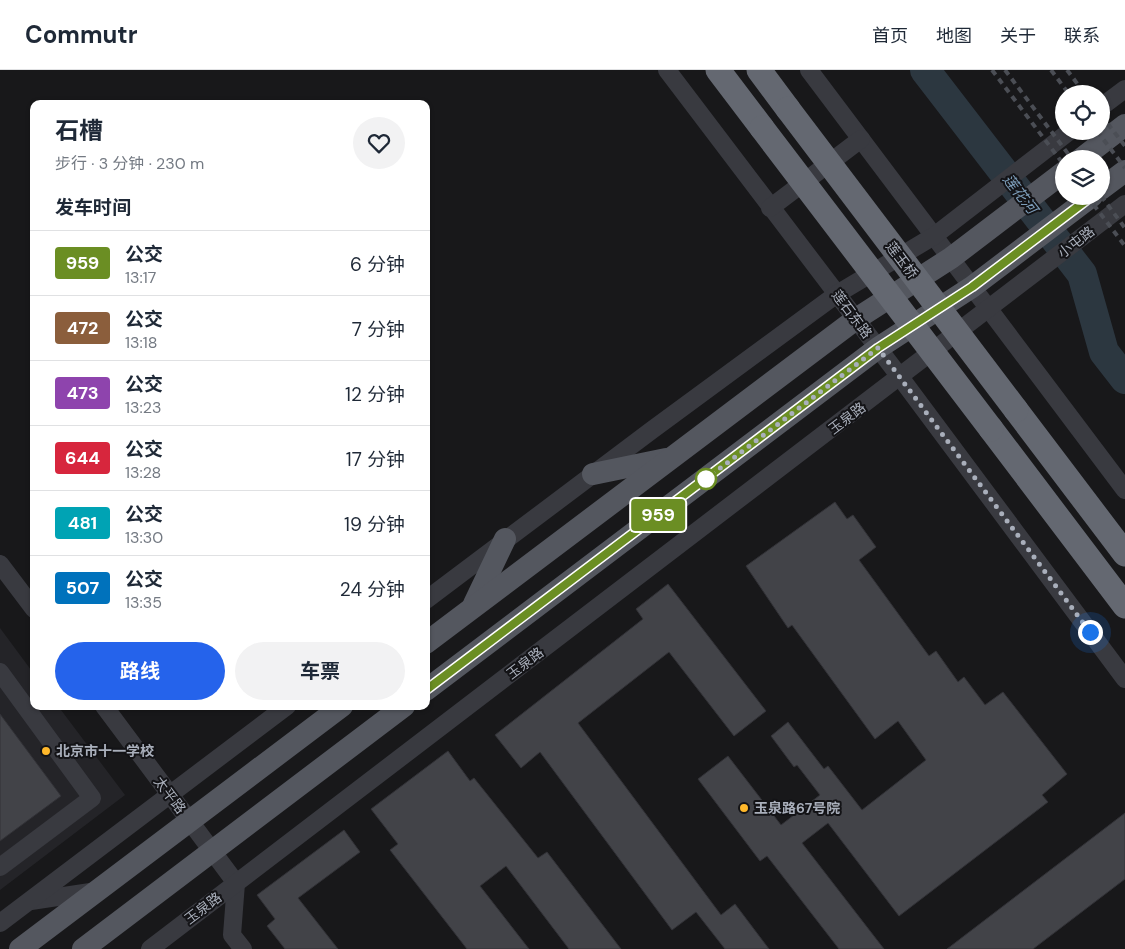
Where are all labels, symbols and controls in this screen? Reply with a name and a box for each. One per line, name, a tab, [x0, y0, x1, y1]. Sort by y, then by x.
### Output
text: Commutr	[25, 19, 138, 50]
text: 首页	[872, 24, 908, 48]
text: 地图	[936, 24, 972, 48]
text: 关于	[1000, 24, 1036, 48]
text: 联系	[1064, 24, 1100, 48]
map controls	[1055, 85, 1110, 205]
button: locate	[1055, 85, 1110, 140]
text: 石槽	[55, 115, 103, 146]
button: heart	[353, 117, 405, 169]
button: layers	[1055, 150, 1110, 205]
text: 步行 · 3 分钟 · 230 m	[55, 153, 204, 174]
water label: 莲花河	[998, 170, 1044, 220]
text: 发车时间	[55, 195, 131, 220]
street label: 小屯路	[1054, 222, 1098, 262]
street label: 莲玉桥	[882, 238, 922, 282]
text: 公交	[125, 242, 163, 267]
text: 959	[66, 251, 99, 275]
text: 6 分钟	[350, 252, 405, 277]
text: 13:17	[125, 267, 156, 288]
street label: 莲石东路	[828, 286, 876, 342]
text: 公交	[125, 307, 163, 332]
text: 472	[67, 316, 98, 340]
text: 7 分钟	[352, 317, 405, 342]
text: 13:18	[125, 332, 157, 353]
text: 公交	[125, 372, 163, 397]
text: 473	[66, 381, 99, 405]
text: 12 分钟	[345, 382, 405, 407]
text: 13:23	[125, 397, 161, 418]
street label: 玉泉路	[825, 398, 869, 438]
text: 公交	[125, 437, 163, 462]
text: 644	[65, 446, 100, 470]
text: 17 分钟	[346, 447, 405, 472]
text: 13:28	[125, 462, 161, 483]
unlabelled marker	[695, 468, 717, 490]
line badge: 959	[629, 499, 687, 531]
text: 公交	[125, 502, 163, 527]
text: 959	[641, 503, 675, 527]
text: 481	[68, 511, 97, 535]
text: 19 分钟	[344, 512, 405, 537]
text: 13:30	[125, 527, 163, 548]
text: 公交	[125, 567, 163, 592]
text: 507	[66, 576, 99, 600]
text: 24 分钟	[340, 577, 405, 602]
text: 13:35	[125, 592, 162, 613]
your location	[1078, 620, 1103, 645]
button: 路线	[55, 642, 225, 700]
button: 车票	[235, 642, 405, 700]
street label: 玉泉路	[503, 643, 547, 683]
place label: 北京市十一学校	[56, 742, 154, 760]
marker: 北京市十一学校	[40, 745, 52, 757]
street label: 太平路	[150, 773, 190, 817]
place label: 玉泉路67号院	[754, 799, 840, 817]
marker: 玉泉路67号院	[738, 802, 750, 814]
street label: 玉泉路	[181, 888, 225, 928]

